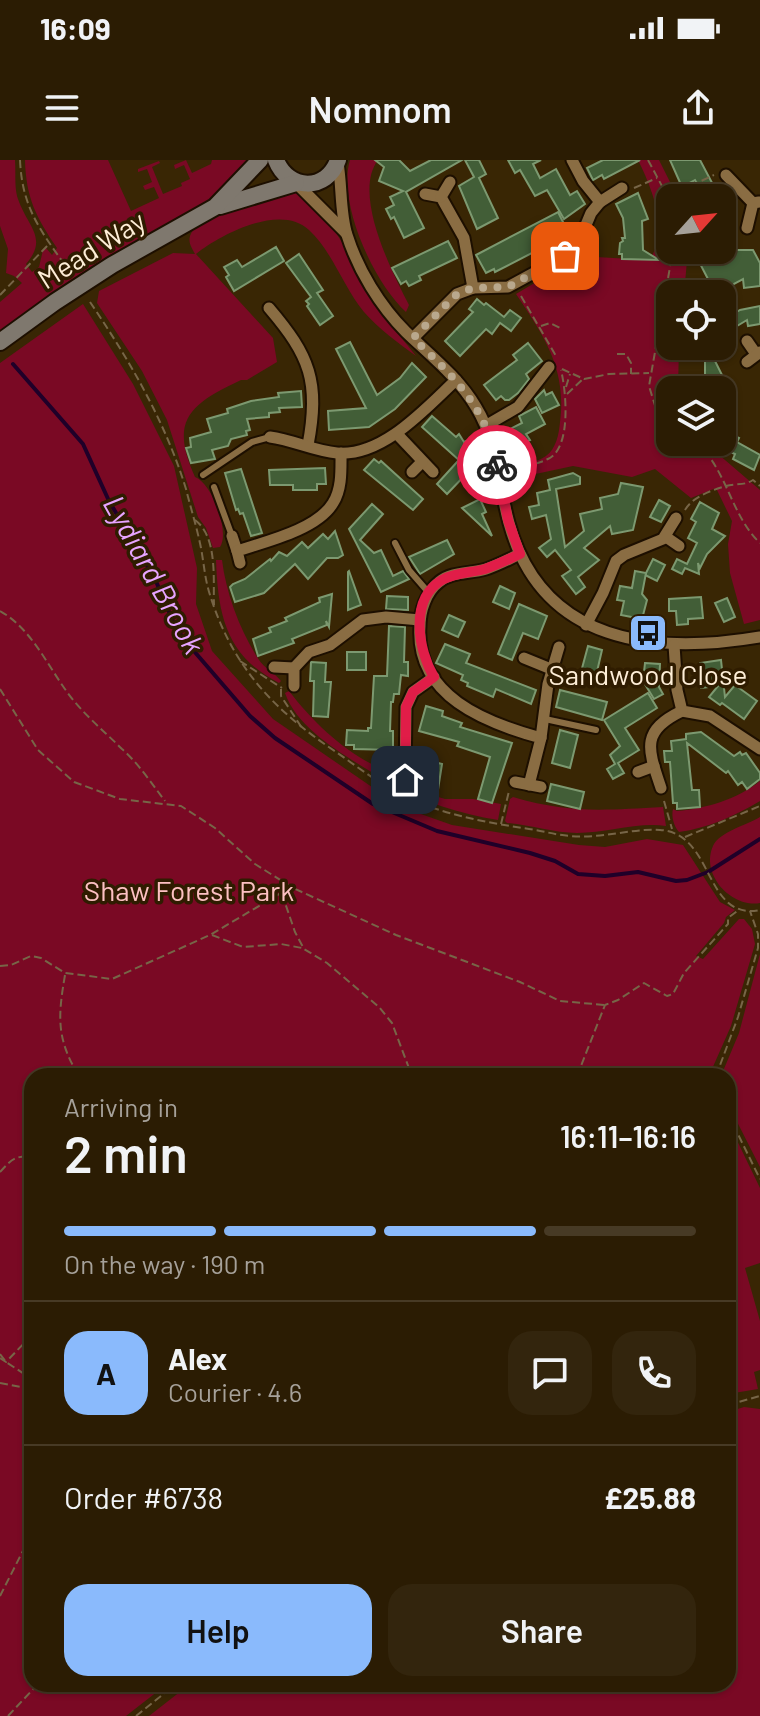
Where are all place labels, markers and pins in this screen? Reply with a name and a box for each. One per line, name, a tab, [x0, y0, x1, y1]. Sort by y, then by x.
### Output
pin	[531, 222, 599, 290]
bus stop icon: Sandwood Close	[627, 612, 669, 654]
place label: Sandwood Close	[549, 657, 748, 691]
pin	[371, 746, 439, 814]

